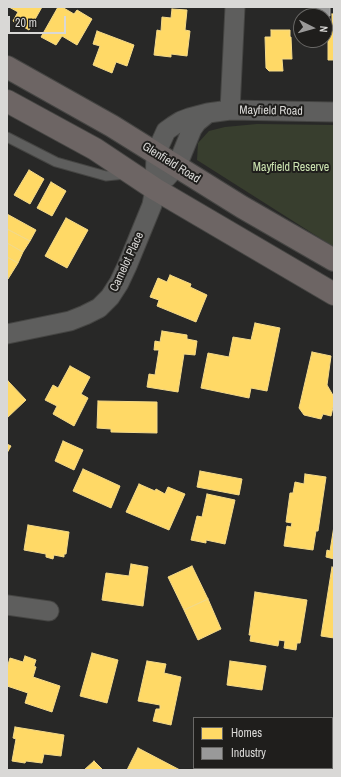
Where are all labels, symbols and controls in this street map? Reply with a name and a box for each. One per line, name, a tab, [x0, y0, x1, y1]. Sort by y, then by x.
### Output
scale bar	[10, 8, 68, 34]
north arrow	[293, 8, 333, 48]
text: 20 m	[15, 15, 37, 31]
text: N	[317, 25, 331, 33]
street label: Mayfield Road	[239, 103, 303, 119]
street label: Glenfield Road	[139, 140, 203, 186]
park label: Mayfield Reserve	[253, 161, 329, 175]
street label: Camelot Place	[107, 230, 147, 294]
legend	[193, 717, 333, 769]
text: Homes	[231, 725, 262, 741]
text: Industry	[231, 745, 266, 761]

